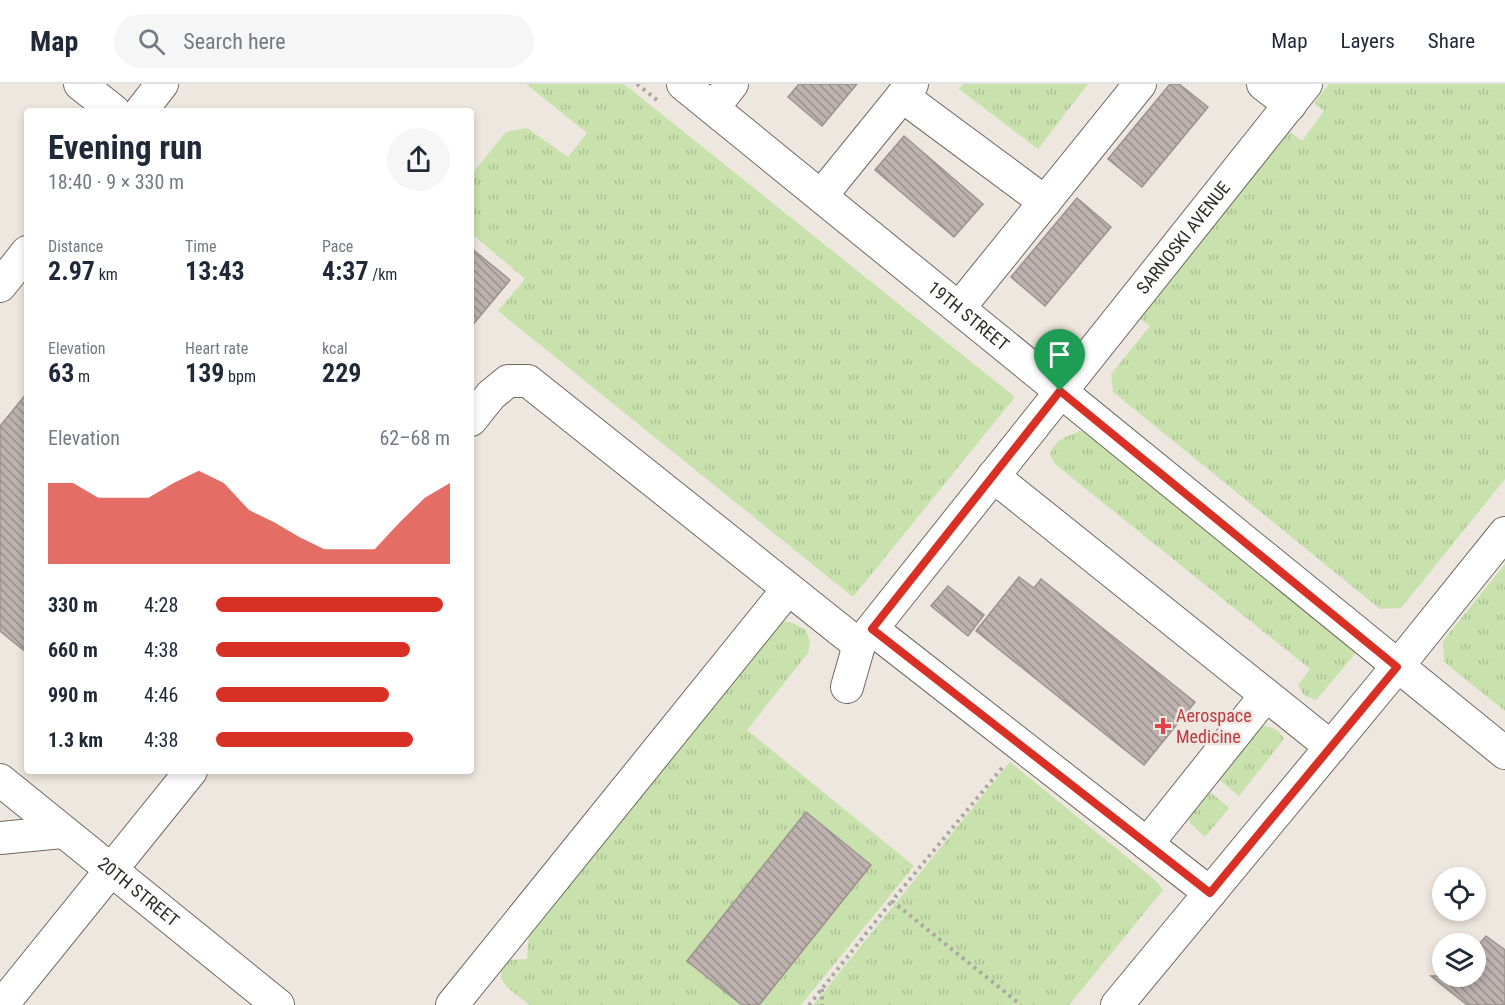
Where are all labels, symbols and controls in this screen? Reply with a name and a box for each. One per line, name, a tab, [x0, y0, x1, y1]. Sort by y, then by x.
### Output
search box	[114, 14, 534, 68]
text: Map	[30, 25, 78, 58]
icon: search	[135, 25, 168, 58]
text: Search here	[183, 29, 286, 54]
text: Map	[1271, 29, 1308, 53]
text: Layers	[1341, 29, 1395, 53]
text: Share	[1428, 29, 1475, 53]
text: Evening run	[48, 128, 203, 167]
button: share	[387, 128, 450, 191]
text: 18:40 · 9 × 330 m	[48, 170, 184, 194]
street label: SARNOSKI AVENUE	[1132, 177, 1234, 298]
text: Distance	[48, 237, 103, 256]
text: Time	[185, 237, 217, 256]
text: Pace	[322, 237, 353, 256]
text: 2.97	[48, 256, 95, 286]
text: 13:43	[185, 256, 245, 286]
text: 4:37	[322, 256, 369, 286]
text: km	[95, 265, 118, 284]
text: /km	[369, 265, 397, 284]
street label: 19TH STREET	[924, 277, 1013, 355]
pin	[1034, 329, 1085, 391]
icon: arrive	[1043, 338, 1076, 371]
text: Elevation	[48, 339, 106, 358]
text: Heart rate	[185, 339, 248, 358]
text: kcal	[322, 339, 348, 358]
text: 63	[48, 358, 74, 388]
text: 139	[185, 358, 224, 388]
text: 229	[322, 358, 361, 388]
text: m	[74, 367, 90, 386]
text: bpm	[224, 367, 256, 386]
text: Elevation	[48, 426, 120, 450]
text: 62–68 m	[379, 426, 450, 450]
text: 330 m	[48, 593, 98, 617]
text: 4:28	[144, 593, 178, 617]
text: 660 m	[48, 638, 98, 662]
text: 4:38	[144, 638, 178, 662]
text: 990 m	[48, 683, 98, 707]
text: 4:46	[144, 683, 178, 707]
place label: Aerospace Medicine	[1176, 705, 1252, 747]
marker: Aerospace Medicine	[1154, 717, 1172, 735]
text: 1.3 km	[48, 728, 103, 752]
text: 4:38	[144, 728, 178, 752]
street label: 20TH STREET	[94, 853, 183, 931]
map controls	[1432, 867, 1486, 987]
button: locate	[1432, 867, 1486, 921]
button: layers	[1432, 933, 1486, 987]

